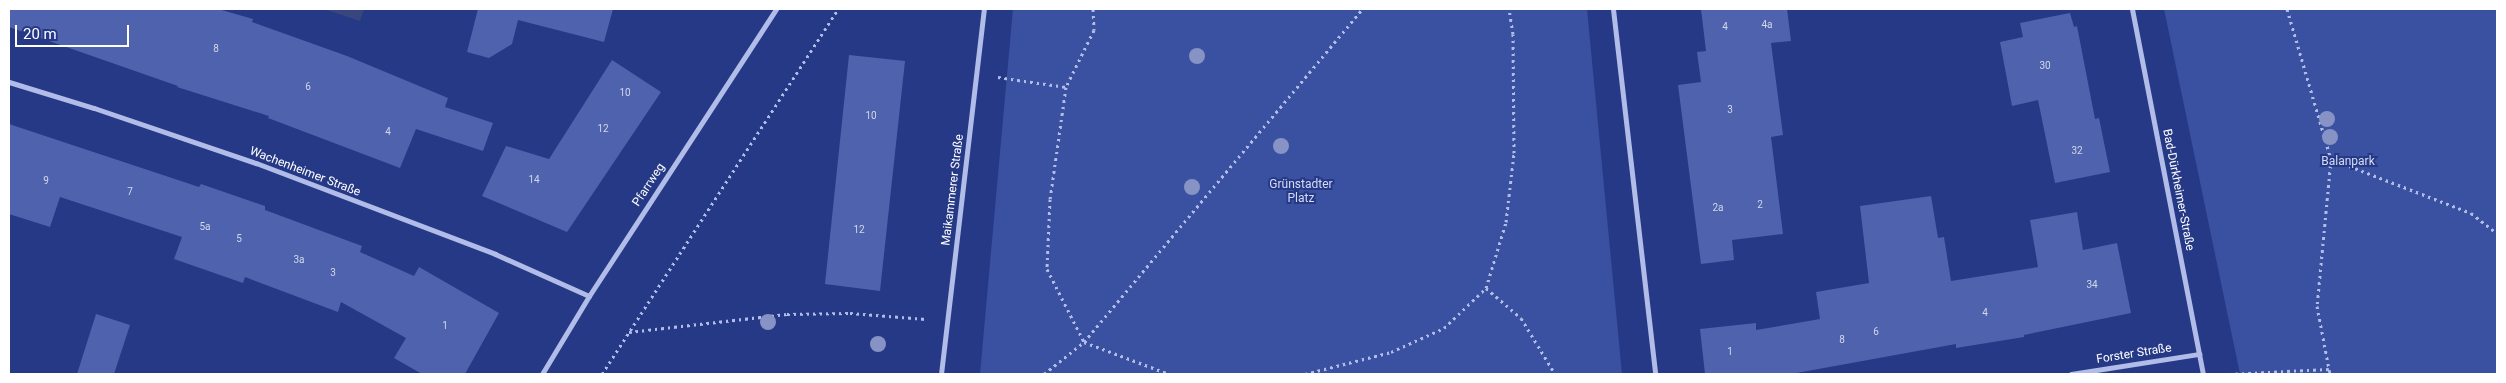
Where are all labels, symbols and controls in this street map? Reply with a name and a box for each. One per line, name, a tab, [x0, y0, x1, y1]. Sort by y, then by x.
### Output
scale bar	[18, 15, 131, 47]
house number: 4a	[1761, 19, 1773, 31]
house number: 4	[1722, 21, 1728, 33]
text: 20 m	[23, 25, 57, 43]
house number: 8	[213, 43, 219, 55]
house number: 30	[2039, 60, 2051, 72]
house number: 6	[305, 81, 311, 93]
house number: 10	[619, 87, 631, 99]
house number: 3	[1727, 104, 1733, 116]
house number: 10	[865, 110, 877, 122]
house number: 12	[597, 123, 609, 135]
house number: 4	[385, 126, 391, 138]
street label: Bad-Dürkheimer-Straße	[2159, 128, 2197, 252]
street label: Maikammerer Straße	[939, 133, 967, 247]
street label: Wachenheimer Straße	[248, 144, 362, 200]
house number: 32	[2071, 145, 2083, 157]
park label: Balanpark	[2321, 155, 2375, 169]
street label: Pfarrweg	[630, 161, 668, 209]
house number: 14	[528, 174, 540, 186]
house number: 9	[43, 175, 49, 187]
park label: Grünstadter Platz	[1269, 178, 1333, 206]
house number: 7	[127, 186, 133, 198]
house number: 2	[1757, 199, 1763, 211]
house number: 2a	[1712, 202, 1724, 214]
house number: 5a	[199, 221, 211, 233]
house number: 12	[853, 224, 865, 236]
house number: 5	[236, 233, 242, 245]
house number: 3a	[293, 254, 305, 266]
house number: 3	[330, 267, 336, 279]
house number: 34	[2086, 279, 2098, 291]
house number: 4	[1982, 307, 1988, 319]
house number: 1	[442, 320, 448, 332]
house number: 6	[1873, 326, 1879, 338]
house number: 8	[1839, 334, 1845, 346]
street label: Forster Straße	[2095, 341, 2173, 367]
house number: 1	[1727, 346, 1733, 358]

